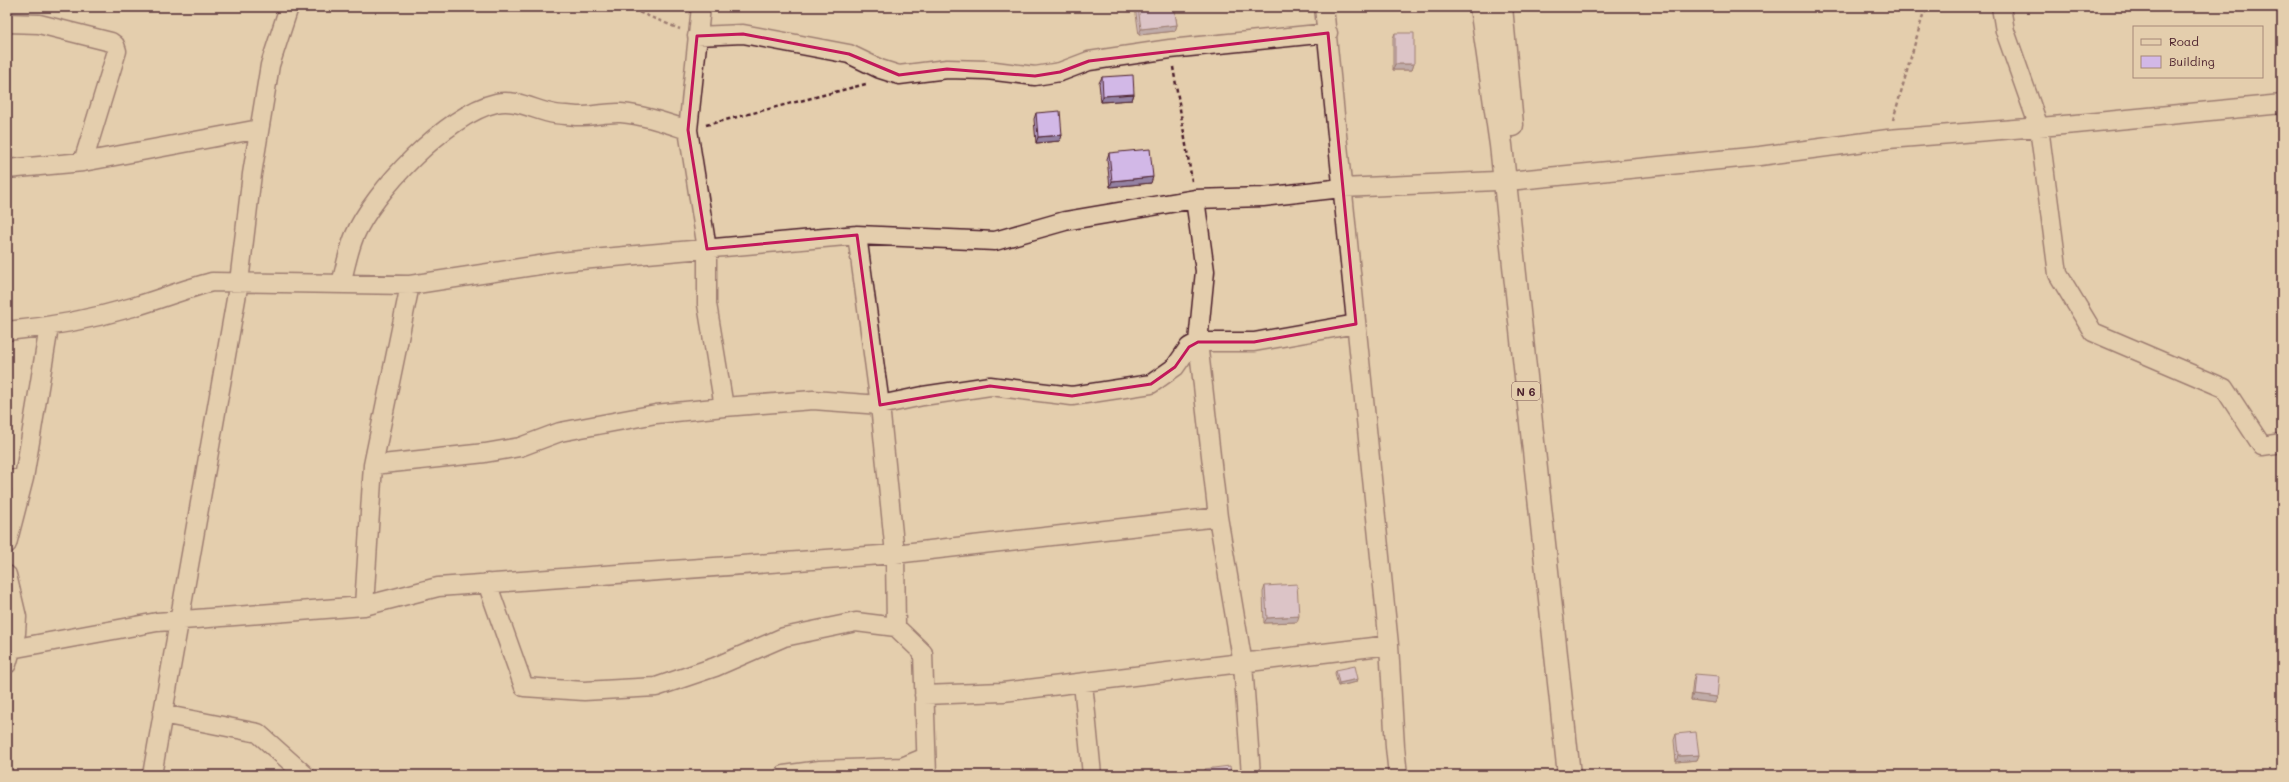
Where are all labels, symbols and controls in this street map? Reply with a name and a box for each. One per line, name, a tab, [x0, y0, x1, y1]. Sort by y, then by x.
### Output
legend	[2133, 26, 2263, 78]
text: Road	[2169, 33, 2199, 49]
text: Building	[2169, 53, 2215, 69]
road number: N 6	[1512, 382, 1540, 400]

